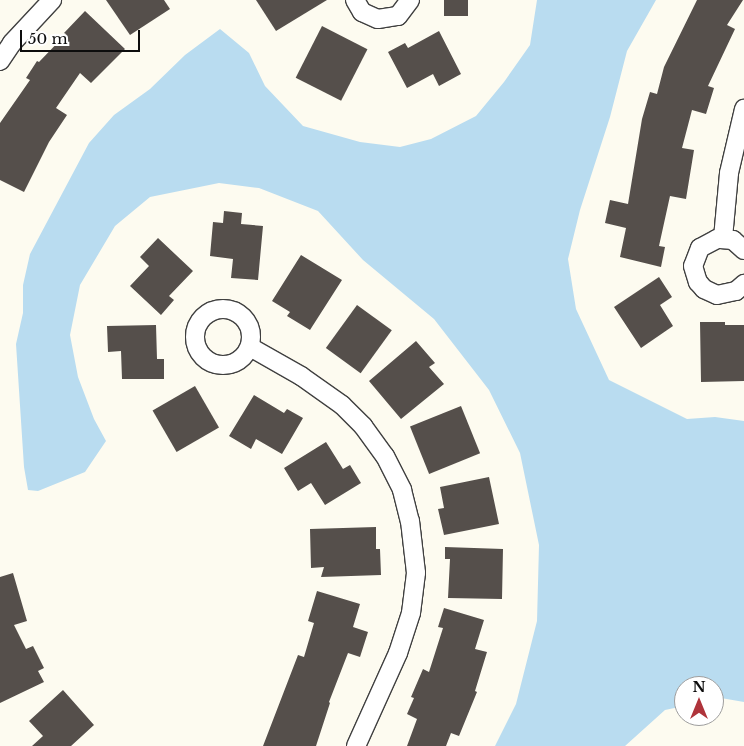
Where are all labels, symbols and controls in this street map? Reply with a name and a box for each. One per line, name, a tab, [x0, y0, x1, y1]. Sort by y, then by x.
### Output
scale bar	[22, 20, 142, 52]
text: 50 m	[28, 29, 68, 48]
north arrow	[674, 676, 724, 726]
text: N	[692, 678, 706, 696]

